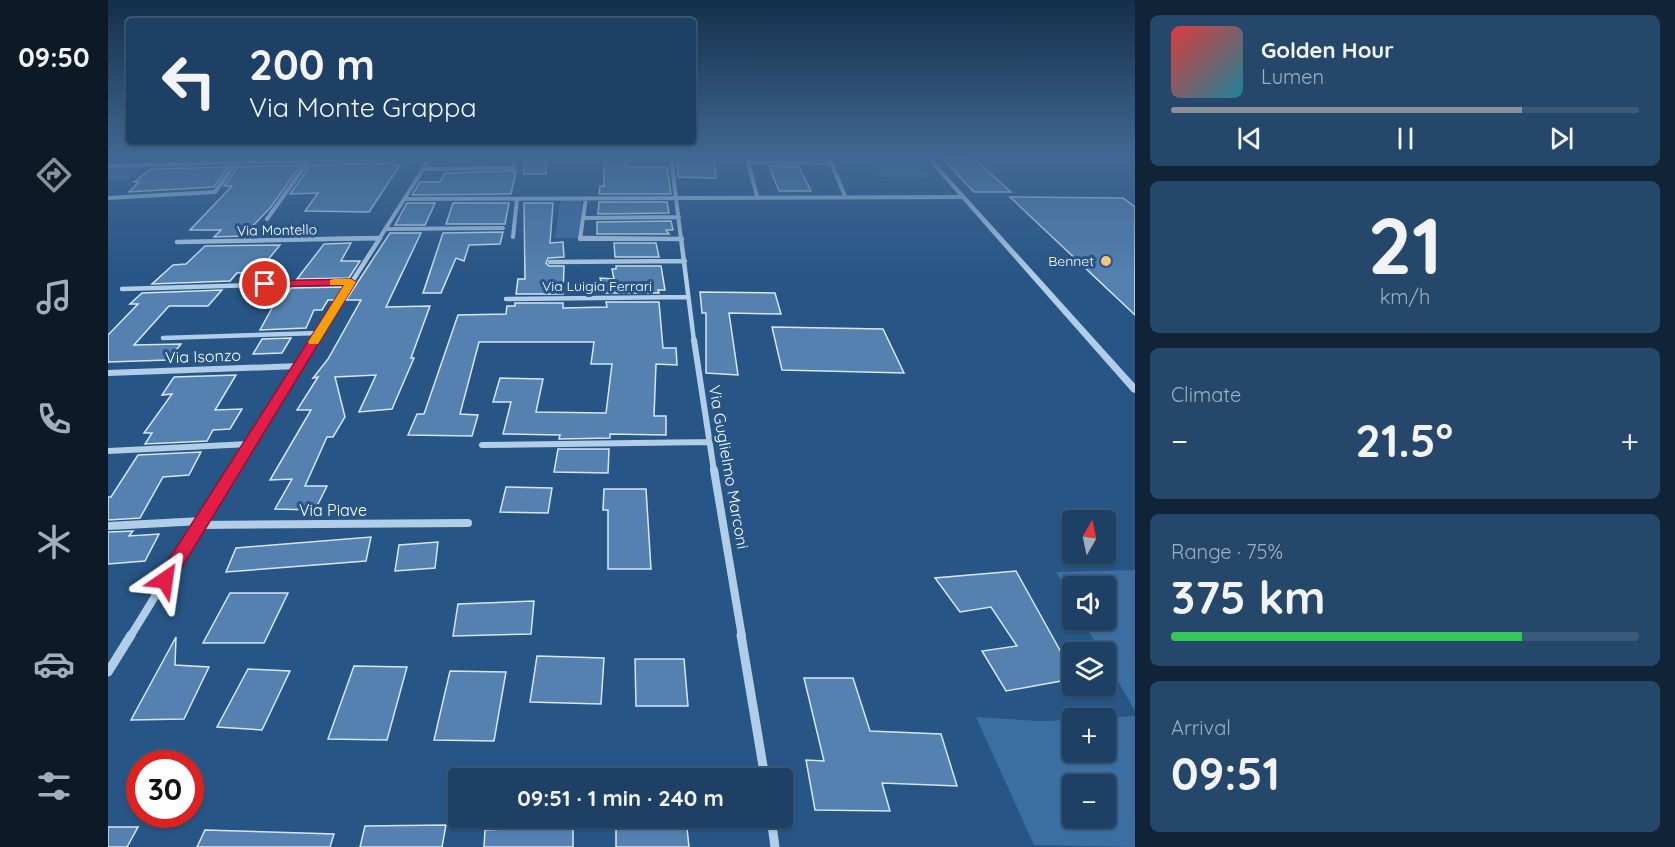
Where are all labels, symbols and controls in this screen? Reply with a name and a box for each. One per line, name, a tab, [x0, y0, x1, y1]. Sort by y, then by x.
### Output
text: Golden Hour	[1261, 36, 1394, 64]
text: 200 m	[249, 38, 375, 91]
text: 09:50	[18, 40, 90, 74]
icon: left	[150, 42, 228, 120]
text: Lumen	[1261, 64, 1324, 89]
text: Via Monte Grappa	[249, 90, 477, 124]
icon: previous	[1233, 122, 1266, 155]
icon: pause	[1389, 122, 1422, 155]
icon: next	[1545, 122, 1578, 155]
icon: directions	[33, 154, 75, 196]
text: 21	[1368, 196, 1442, 294]
street label: Via Montello	[237, 220, 317, 240]
place label: Bennet	[1048, 252, 1094, 270]
marker: Bennet	[1099, 254, 1113, 268]
pin	[239, 258, 290, 309]
icon: arrive	[248, 267, 281, 300]
icon: music	[33, 276, 75, 318]
street label: Via Luigia Ferrari	[542, 277, 652, 295]
text: km/h	[1380, 284, 1430, 309]
street label: Via Isonzo	[165, 345, 241, 367]
text: Climate	[1171, 382, 1241, 407]
street label: Via Guglielmo Marconi	[705, 384, 753, 550]
icon: phone	[33, 398, 75, 440]
text: 21.5°	[1355, 412, 1453, 468]
text: −	[1171, 420, 1188, 461]
text: +	[1620, 420, 1639, 461]
street label: Via Piave	[299, 500, 367, 520]
north arrow	[1062, 510, 1116, 564]
map controls	[1062, 510, 1116, 828]
icon: climate	[33, 521, 75, 563]
text: Range · 75%	[1171, 539, 1283, 564]
position arrow	[133, 548, 197, 612]
text: 375 km	[1171, 569, 1326, 625]
button: sound	[1062, 576, 1116, 630]
button: layers	[1062, 642, 1116, 696]
icon: car	[33, 643, 75, 685]
button: +	[1062, 708, 1116, 762]
text: Arrival	[1171, 715, 1231, 740]
text: 09:51	[1171, 745, 1280, 801]
speed limit sign: 30	[126, 750, 204, 828]
icon: filters	[33, 765, 75, 807]
button: −	[1062, 774, 1116, 828]
text: 09:51 · 1 min · 240 m	[517, 784, 724, 812]

